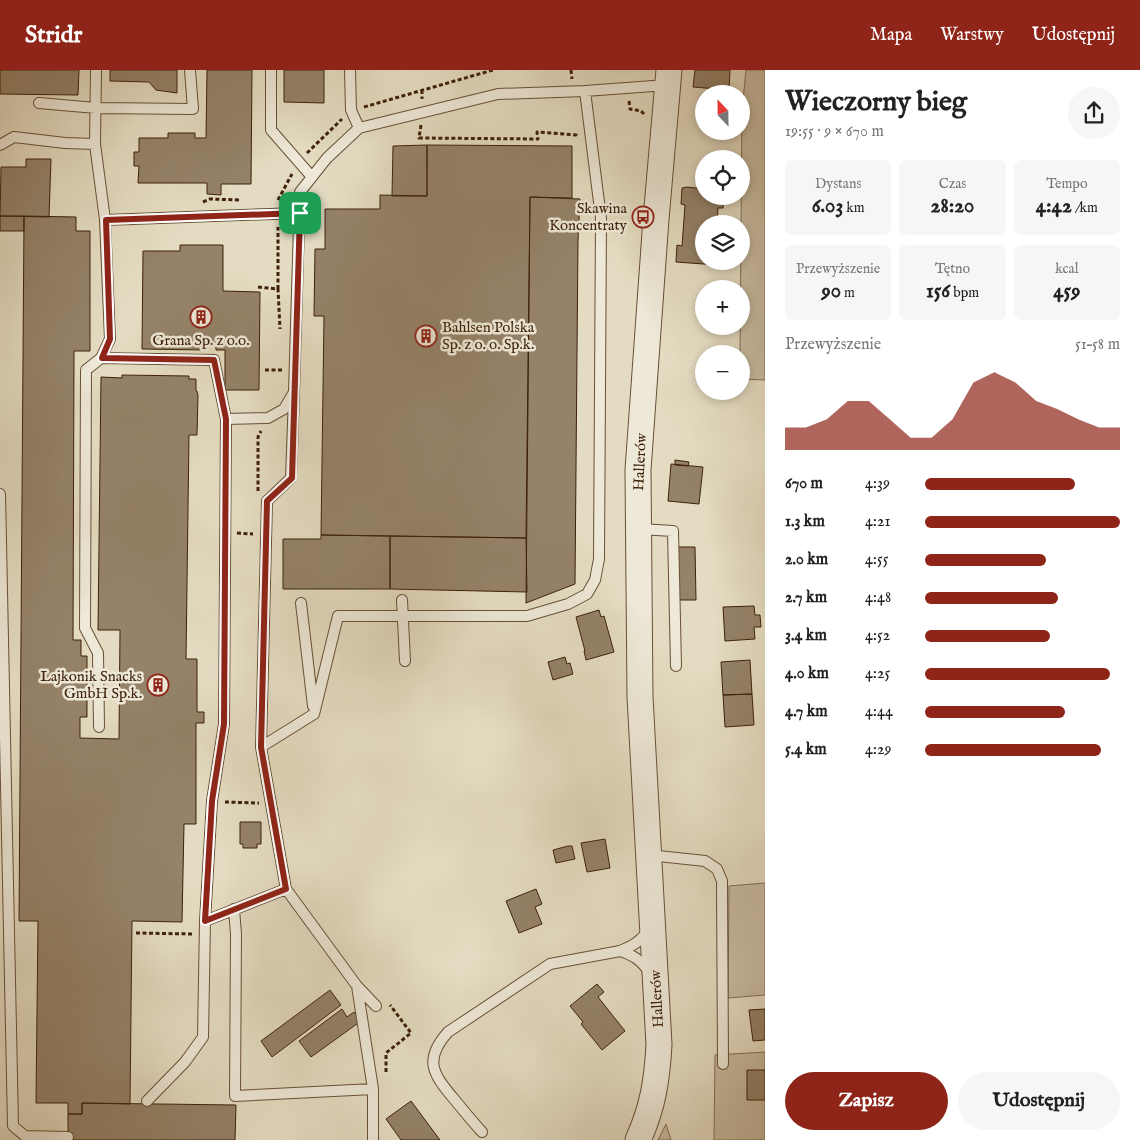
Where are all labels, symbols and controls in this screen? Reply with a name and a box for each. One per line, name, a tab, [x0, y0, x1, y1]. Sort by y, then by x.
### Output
text: Stridr	[25, 20, 82, 51]
text: Mapa	[870, 24, 912, 47]
text: Warstwy	[940, 24, 1004, 47]
text: Udostępnij	[1032, 24, 1115, 47]
north arrow	[695, 85, 750, 140]
map controls	[695, 85, 750, 400]
text: Wieczorny bieg	[785, 85, 967, 120]
button: share	[1068, 87, 1120, 139]
text: 19:55 · 9 × 670 m	[785, 122, 884, 142]
button: locate	[695, 150, 750, 205]
text: Dystans	[815, 175, 861, 193]
text: Czas	[939, 175, 966, 193]
text: Tempo	[1046, 175, 1088, 193]
pin	[279, 192, 321, 234]
text: 6.03	[812, 193, 843, 220]
text: 28:20	[931, 193, 974, 220]
text: 4:42	[1036, 193, 1072, 220]
icon: arrive	[286, 199, 314, 227]
place label: Skawina Koncentraty	[549, 199, 628, 235]
text: km	[843, 199, 865, 217]
text: /km	[1072, 199, 1098, 217]
bus stop icon: Skawina Koncentraty	[631, 205, 655, 229]
button: layers	[695, 215, 750, 270]
text: Przewyższenie	[796, 260, 880, 278]
text: Tętno	[935, 260, 970, 278]
text: kcal	[1055, 260, 1079, 278]
text: 90	[821, 278, 841, 305]
text: 156	[926, 278, 950, 305]
text: 459	[1053, 278, 1080, 305]
button: +	[695, 280, 750, 335]
text: m	[841, 284, 855, 302]
text: bpm	[950, 284, 979, 302]
building icon: Grana Sp. z o.o.	[189, 305, 213, 329]
place label: Bahlsen Polska Sp. z o. o. Sp.k.	[442, 318, 535, 354]
building icon: Bahlsen Polska Sp. z o. o. Sp.k.	[414, 324, 438, 348]
place label: Grana Sp. z o.o.	[153, 331, 249, 350]
text: Przewyższenie	[785, 335, 881, 355]
text: 51–58 m	[1075, 335, 1120, 355]
button: −	[695, 345, 750, 400]
street label: Hallerów	[629, 432, 651, 491]
text: 670 m	[785, 474, 823, 494]
text: 4:39	[865, 474, 890, 494]
text: 1.3 km	[785, 512, 825, 532]
text: 4:21	[865, 512, 891, 532]
text: 2.0 km	[785, 550, 828, 570]
text: 4:55	[865, 550, 889, 570]
text: 2.7 km	[785, 588, 827, 608]
text: 4:48	[865, 588, 891, 608]
text: 3.4 km	[785, 626, 827, 646]
text: 4:52	[865, 626, 890, 646]
text: 4.0 km	[785, 664, 829, 684]
text: 4:25	[865, 664, 890, 684]
place label: Lajkonik Snacks GmbH Sp.k.	[40, 667, 142, 703]
building icon: Lajkonik Snacks GmbH Sp.k.	[146, 673, 170, 697]
text: 4.7 km	[785, 702, 828, 722]
text: 4:44	[865, 702, 893, 722]
text: 5.4 km	[785, 740, 827, 760]
text: 4:29	[865, 740, 892, 760]
street label: Hallerów	[646, 969, 668, 1028]
button: Zapisz	[785, 1072, 948, 1130]
button: Udostępnij	[958, 1072, 1120, 1130]

